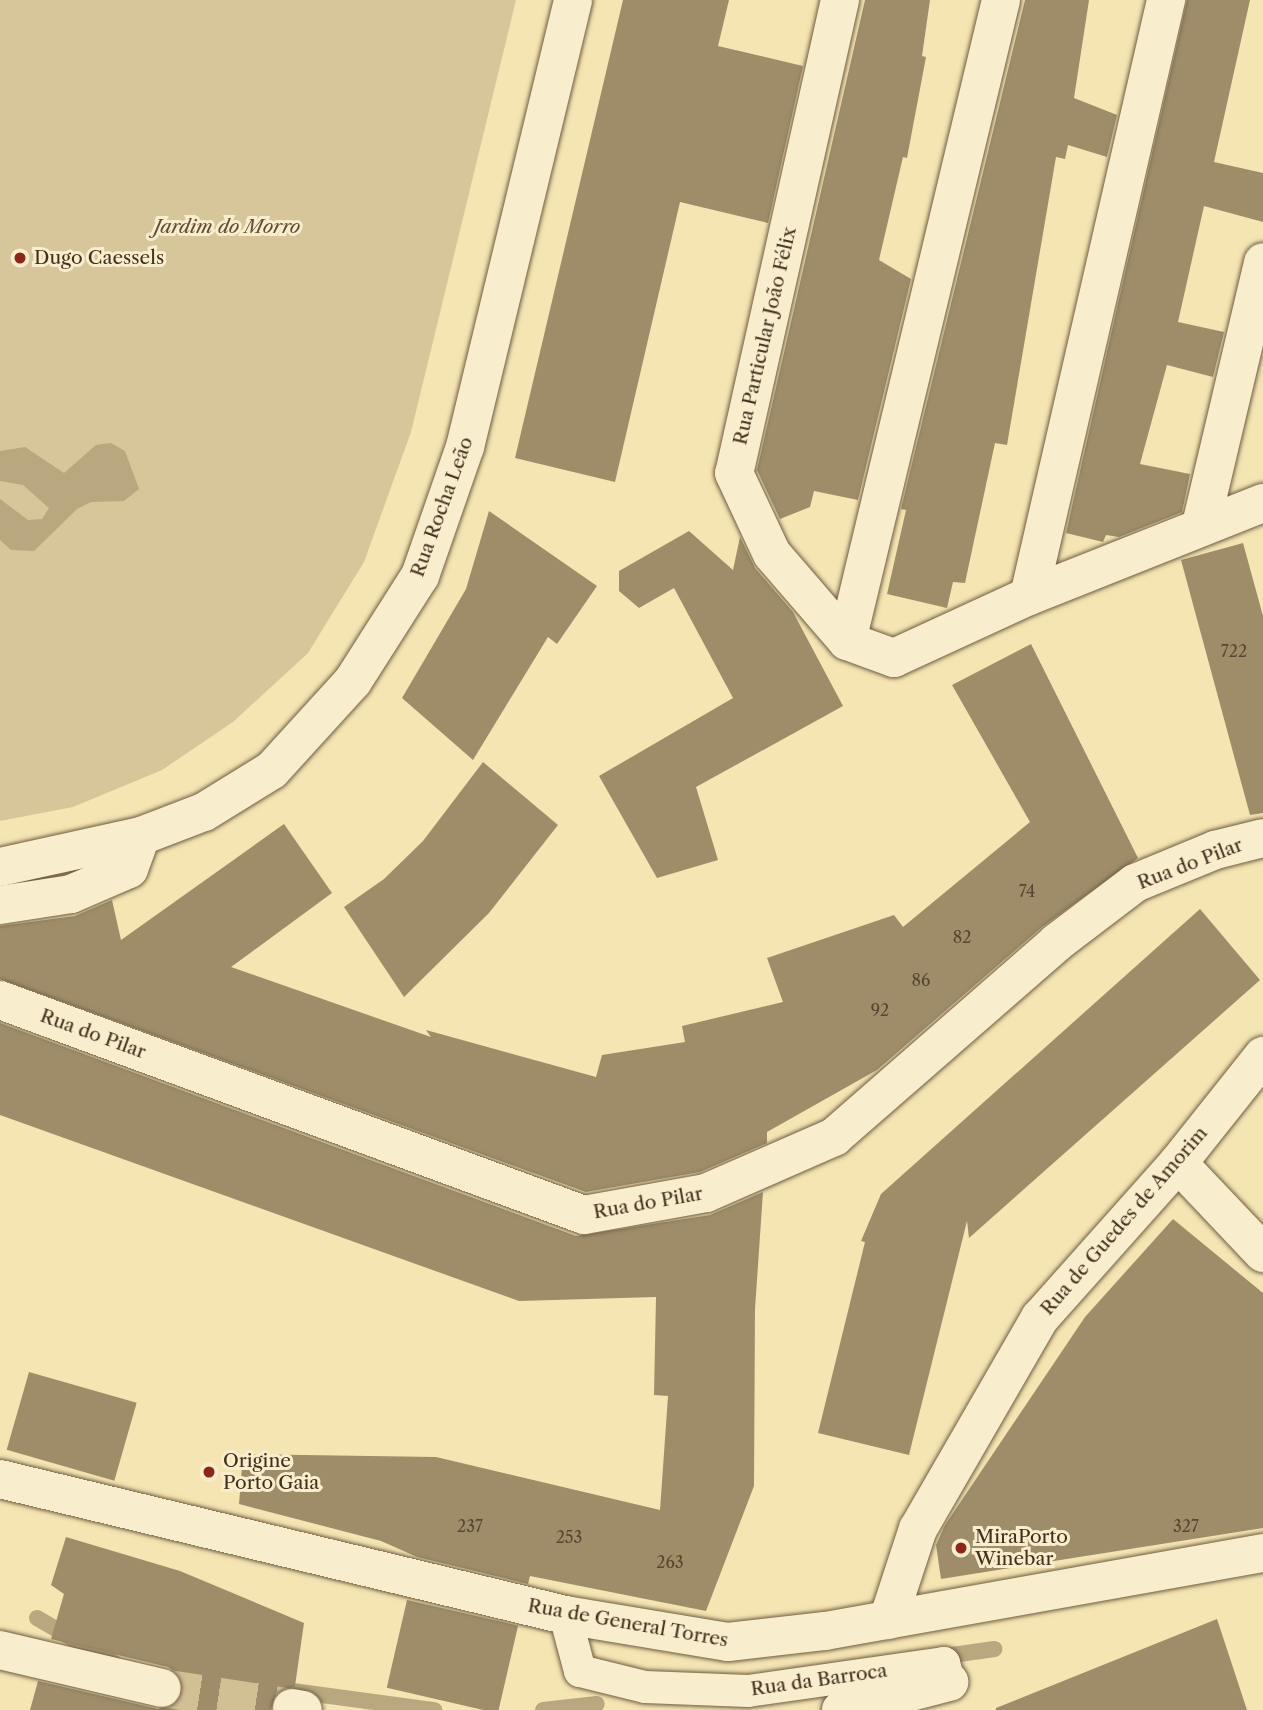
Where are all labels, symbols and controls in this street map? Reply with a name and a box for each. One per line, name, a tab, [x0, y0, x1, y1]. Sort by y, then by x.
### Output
park label: Jardim do Morro	[154, 216, 300, 238]
street label: Rua Particular João Félix	[729, 225, 801, 447]
place label: Dugo Caessels	[34, 247, 164, 269]
marker: Dugo Caessels	[12, 250, 28, 266]
street label: Rua Rocha Leão	[406, 434, 478, 580]
house number: 722	[1221, 641, 1247, 661]
street label: Rua do Pilar	[1134, 833, 1246, 895]
house number: 74	[1019, 881, 1035, 901]
house number: 82	[953, 927, 971, 947]
house number: 86	[912, 970, 930, 990]
house number: 92	[871, 1000, 889, 1020]
street label: Rua do Pilar	[37, 1004, 149, 1064]
street label: Rua de Guedes de Amorim	[1036, 1122, 1212, 1320]
street label: Rua do Pilar	[591, 1182, 705, 1224]
place label: Origine Porto Gaia	[223, 1450, 319, 1494]
marker: Origine Porto Gaia	[201, 1464, 217, 1480]
house number: 237	[457, 1516, 483, 1536]
house number: 327	[1173, 1516, 1199, 1536]
place label: MiraPorto Winebar	[975, 1526, 1068, 1570]
house number: 253	[556, 1527, 582, 1547]
marker: MiraPorto Winebar	[953, 1540, 969, 1556]
house number: 263	[656, 1552, 684, 1572]
street label: Rua de General Torres	[526, 1594, 730, 1652]
street label: Rua da Barroca	[749, 1659, 889, 1701]

